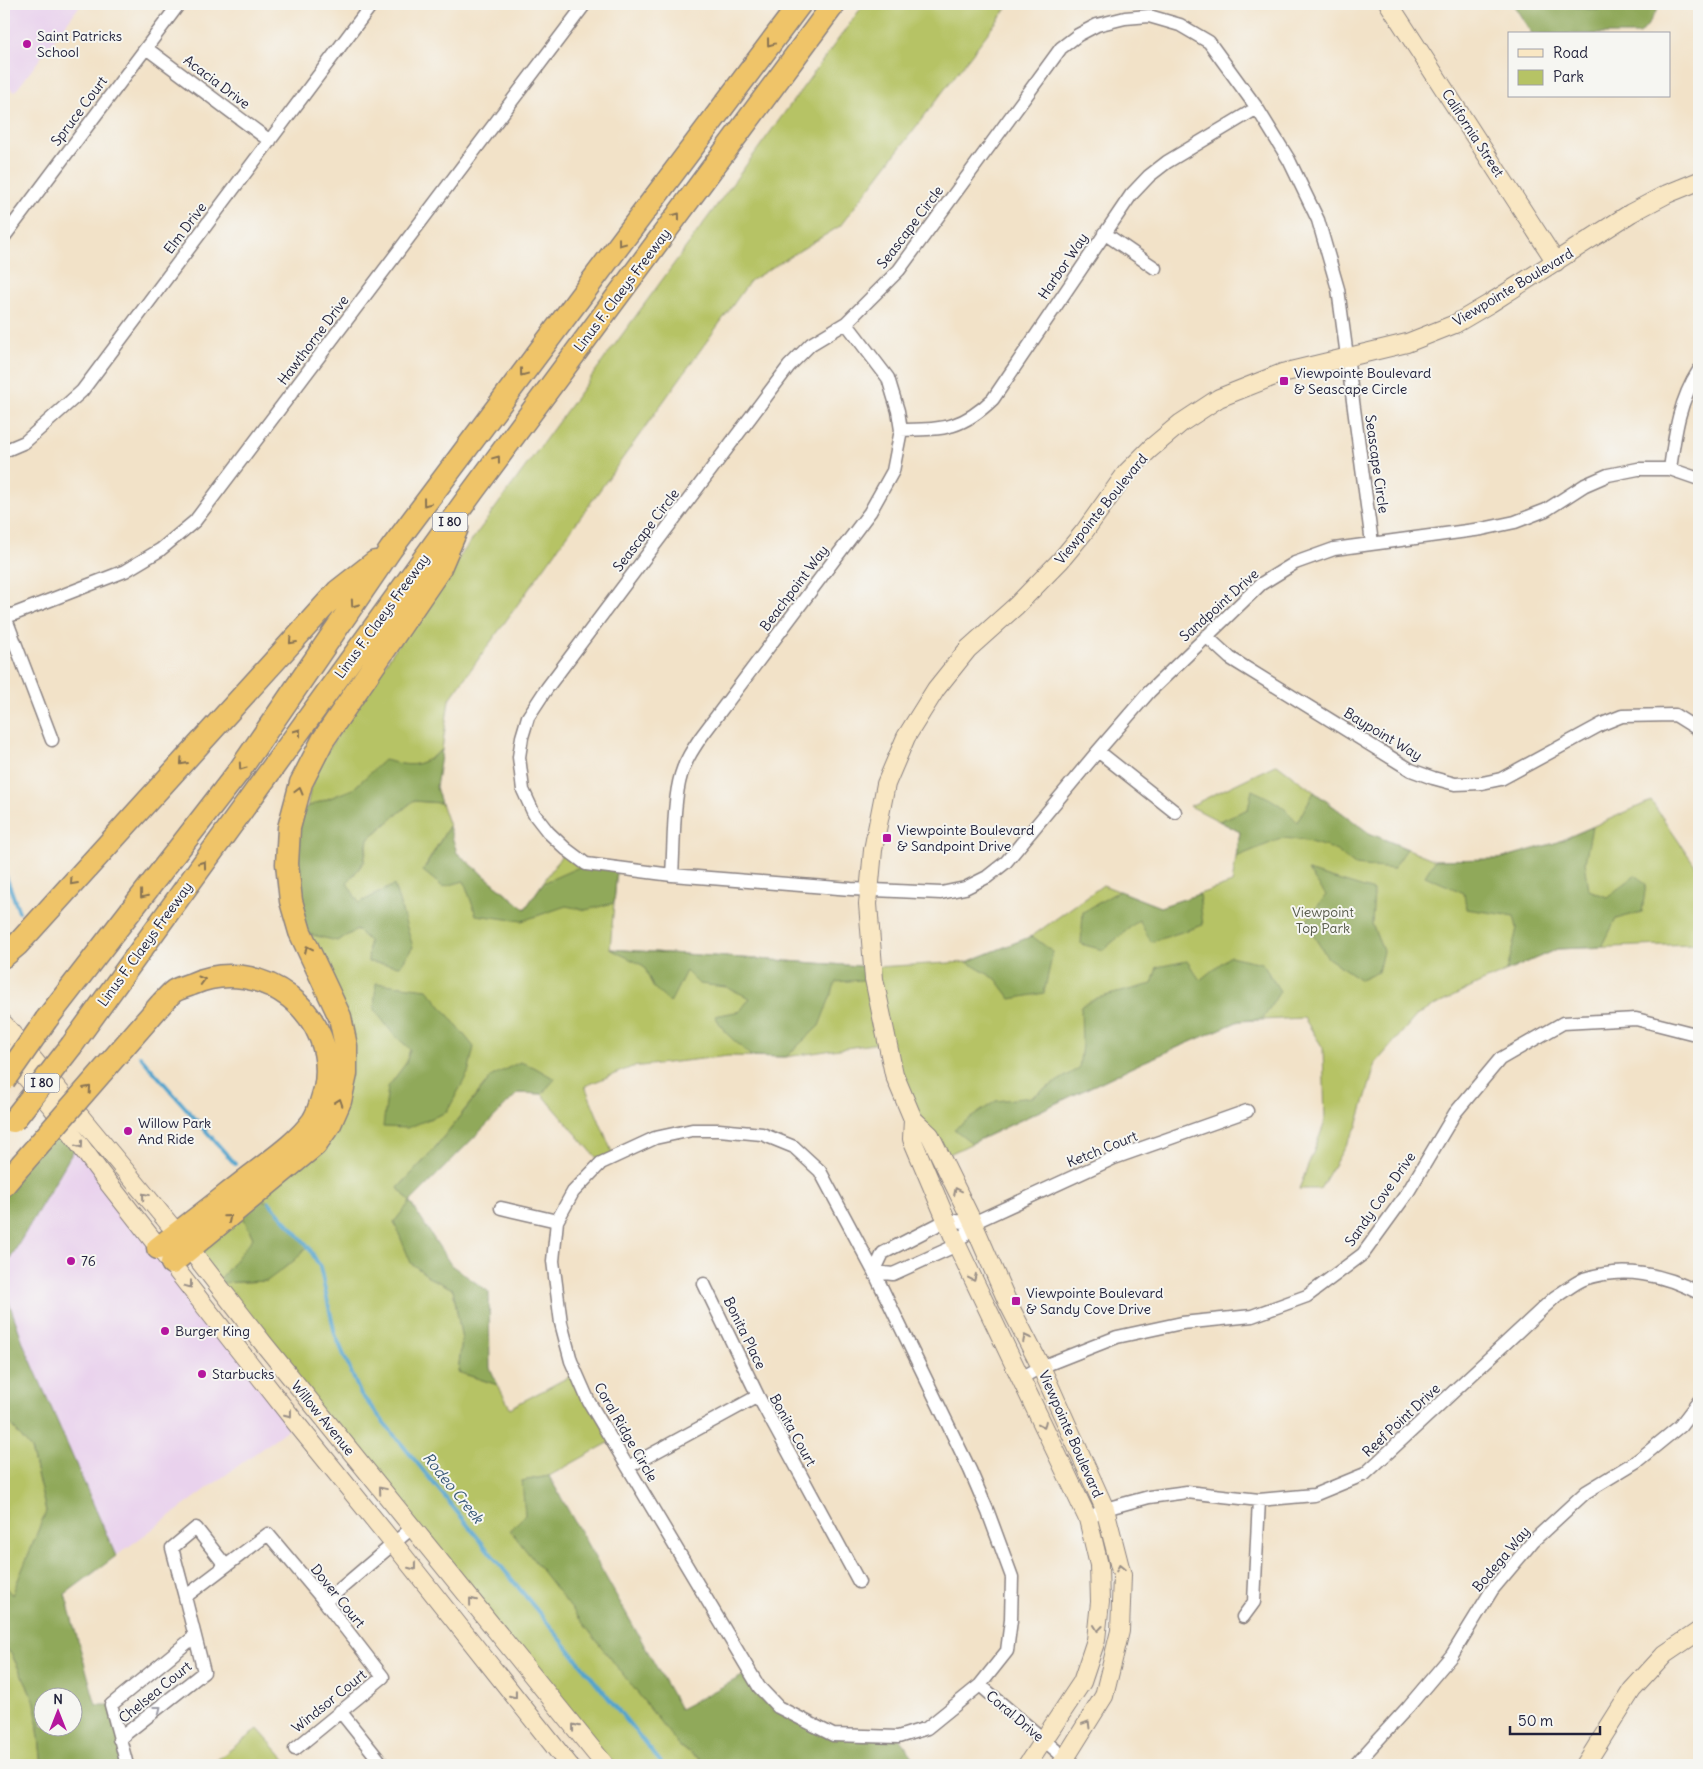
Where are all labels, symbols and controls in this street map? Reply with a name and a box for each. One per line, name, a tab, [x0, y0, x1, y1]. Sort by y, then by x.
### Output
place label: Saint Patricks School	[37, 27, 122, 61]
legend	[1508, 32, 1670, 98]
one-way arrow	[768, 37, 776, 46]
marker: Saint Patricks School	[21, 38, 33, 50]
text: Road	[1553, 43, 1588, 62]
street label: Acacia Drive	[180, 51, 254, 113]
text: Park	[1553, 67, 1584, 86]
street label: Spruce Court	[47, 72, 111, 150]
street label: California Street	[1438, 86, 1508, 181]
street label: Seascape Circle	[873, 182, 947, 272]
street label: Elm Drive	[160, 199, 210, 257]
one-way arrow	[671, 213, 679, 222]
street label: Linus F. Claeys Freeway	[570, 225, 674, 355]
street label: Harbor Way	[1034, 229, 1092, 303]
one-way arrow	[618, 237, 626, 246]
street label: Viewpointe Boulevard	[1450, 244, 1576, 330]
street label: Hawthorne Drive	[273, 292, 353, 388]
place label: Viewpointe Boulevard & Seascape Circle	[1294, 364, 1431, 398]
one-way arrow	[521, 367, 529, 376]
marker: Viewpointe Boulevard & Seascape Circle	[1278, 375, 1290, 387]
street label: Seascape Circle	[1361, 414, 1393, 514]
street label: Viewpointe Boulevard	[1051, 450, 1151, 568]
one-way arrow	[491, 456, 499, 465]
street label: Seascape Circle	[609, 485, 683, 575]
one-way arrow	[423, 497, 432, 507]
road number: I 80	[432, 512, 468, 532]
street label: Beachpoint Way	[756, 541, 832, 635]
street label: Linus F. Claeys Freeway	[331, 550, 433, 682]
street label: Sandpoint Drive	[1176, 565, 1262, 645]
one-way arrow	[351, 598, 360, 608]
one-way arrow	[289, 636, 298, 645]
street label: Baypoint Way	[1341, 704, 1425, 764]
one-way arrow	[293, 729, 301, 738]
one-way arrow	[179, 756, 188, 765]
one-way arrow	[239, 761, 248, 770]
one-way arrow	[294, 787, 304, 795]
place label: Viewpointe Boulevard & Sandpoint Drive	[897, 821, 1034, 855]
marker: Viewpointe Boulevard & Sandpoint Drive	[881, 832, 893, 844]
one-way arrow	[197, 860, 206, 870]
one-way arrow	[70, 877, 79, 886]
street label: Linus F. Claeys Freeway	[94, 878, 196, 1010]
one-way arrow	[140, 889, 148, 898]
park label: Viewpoint Top Park	[1292, 903, 1354, 937]
one-way arrow	[304, 945, 314, 954]
one-way arrow	[197, 976, 206, 986]
road number: I 80	[24, 1074, 60, 1092]
one-way arrow	[82, 1085, 91, 1094]
one-way arrow	[333, 1099, 343, 1107]
place label: Willow Park And Ride	[138, 1114, 211, 1148]
marker: Willow Park And Ride	[122, 1125, 134, 1137]
street label: Ketch Court	[1064, 1127, 1140, 1171]
one-way arrow	[74, 1139, 83, 1149]
street label: Sandy Cove Drive	[1341, 1148, 1419, 1250]
one-way arrow	[953, 1187, 963, 1196]
one-way arrow	[142, 1193, 151, 1202]
one-way arrow	[222, 1215, 231, 1223]
place label: 76	[81, 1252, 96, 1270]
marker: 76	[65, 1255, 77, 1267]
one-way arrow	[967, 1273, 977, 1282]
one-way arrow	[183, 1279, 192, 1289]
place label: Viewpointe Boulevard & Sandy Cove Drive	[1026, 1284, 1163, 1318]
street label: Bonita Place	[720, 1294, 770, 1372]
marker: Viewpointe Boulevard & Sandy Cove Drive	[1010, 1295, 1022, 1307]
place label: Burger King	[175, 1322, 250, 1340]
marker: Burger King	[159, 1325, 171, 1337]
one-way arrow	[1022, 1334, 1032, 1343]
place label: Starbucks	[212, 1365, 274, 1383]
marker: Starbucks	[196, 1368, 208, 1380]
street label: Viewpointe Boulevard	[1035, 1368, 1107, 1500]
street label: Willow Avenue	[287, 1377, 359, 1459]
street label: Coral Ridge Circle	[590, 1379, 662, 1485]
street label: Reef Point Drive	[1358, 1379, 1444, 1461]
street label: Bonita Court	[766, 1391, 820, 1470]
one-way arrow	[283, 1408, 291, 1417]
one-way arrow	[1036, 1419, 1046, 1428]
water label: Rodeo Creek	[419, 1448, 489, 1528]
one-way arrow	[378, 1486, 387, 1495]
street label: Bodega Way	[1468, 1523, 1534, 1595]
street label: Dover Court	[307, 1561, 369, 1632]
one-way arrow	[407, 1561, 415, 1570]
one-way arrow	[1115, 1564, 1126, 1573]
one-way arrow	[469, 1597, 478, 1606]
one-way arrow	[1093, 1624, 1104, 1632]
street label: Chelsea Court	[115, 1657, 195, 1727]
street label: Windsor Court	[288, 1665, 370, 1737]
north arrow	[32, 1686, 82, 1736]
street label: Coral Drive	[982, 1687, 1048, 1745]
one-way arrow	[508, 1689, 516, 1698]
text: N	[53, 1690, 63, 1708]
scale bar	[1510, 1704, 1600, 1736]
one-way arrow	[152, 1706, 162, 1715]
text: 50 m	[1518, 1711, 1553, 1730]
one-way arrow	[1080, 1720, 1090, 1729]
one-way arrow	[572, 1724, 580, 1733]

